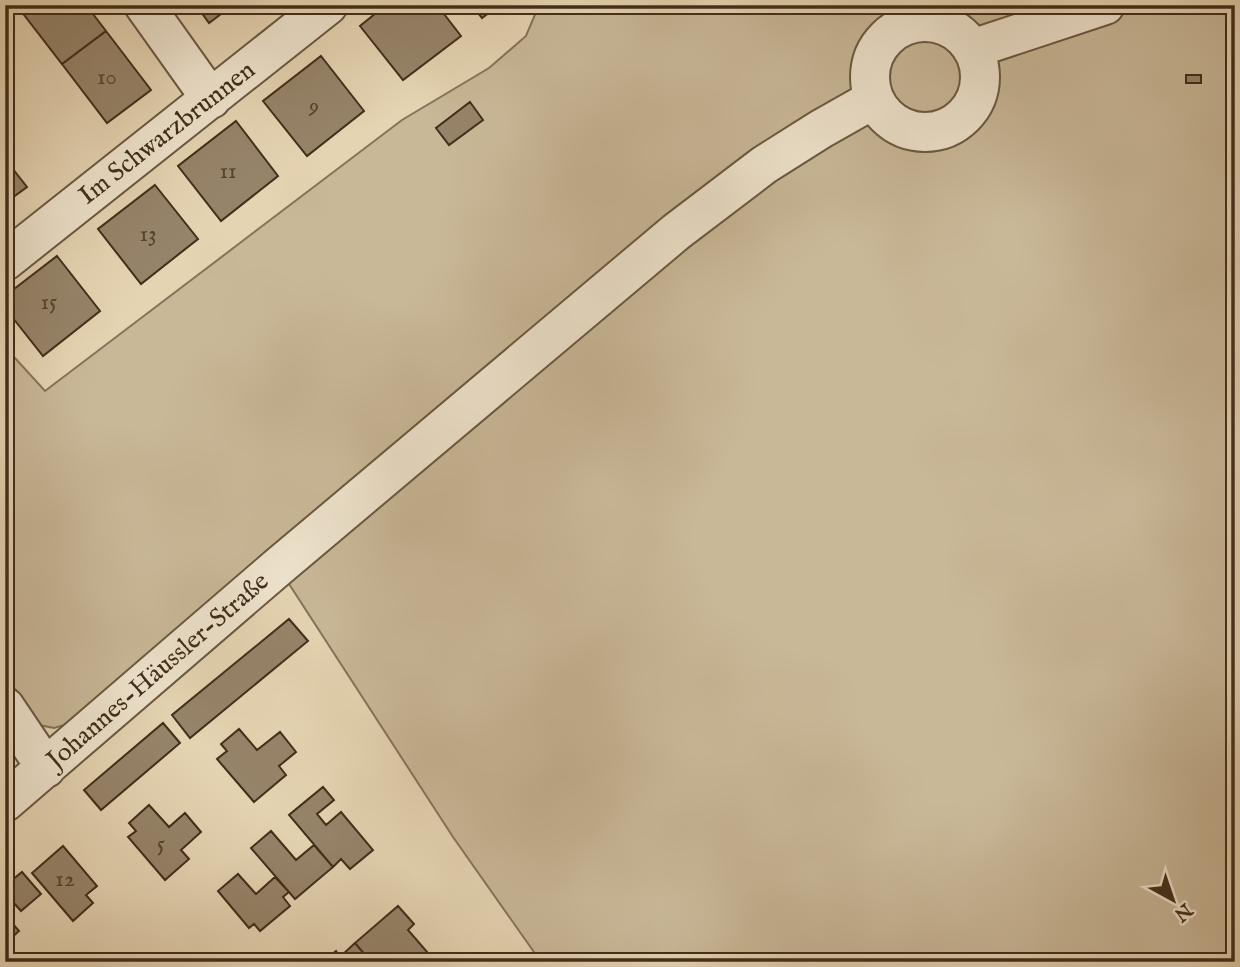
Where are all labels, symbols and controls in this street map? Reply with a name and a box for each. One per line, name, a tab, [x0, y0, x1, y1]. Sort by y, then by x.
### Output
street label: Im Schwarzbrunnen	[72, 54, 262, 212]
house number: 10	[97, 63, 117, 92]
house number: 9	[308, 92, 319, 121]
house number: 11	[219, 157, 237, 186]
house number: 13	[139, 220, 157, 249]
house number: 15	[41, 288, 57, 317]
street label: Johannes-Häussler-Straße	[38, 565, 276, 779]
house number: 5	[157, 830, 165, 859]
house number: 12	[55, 865, 75, 894]
north arrow	[1138, 866, 1208, 936]
text: N	[1168, 896, 1197, 926]

